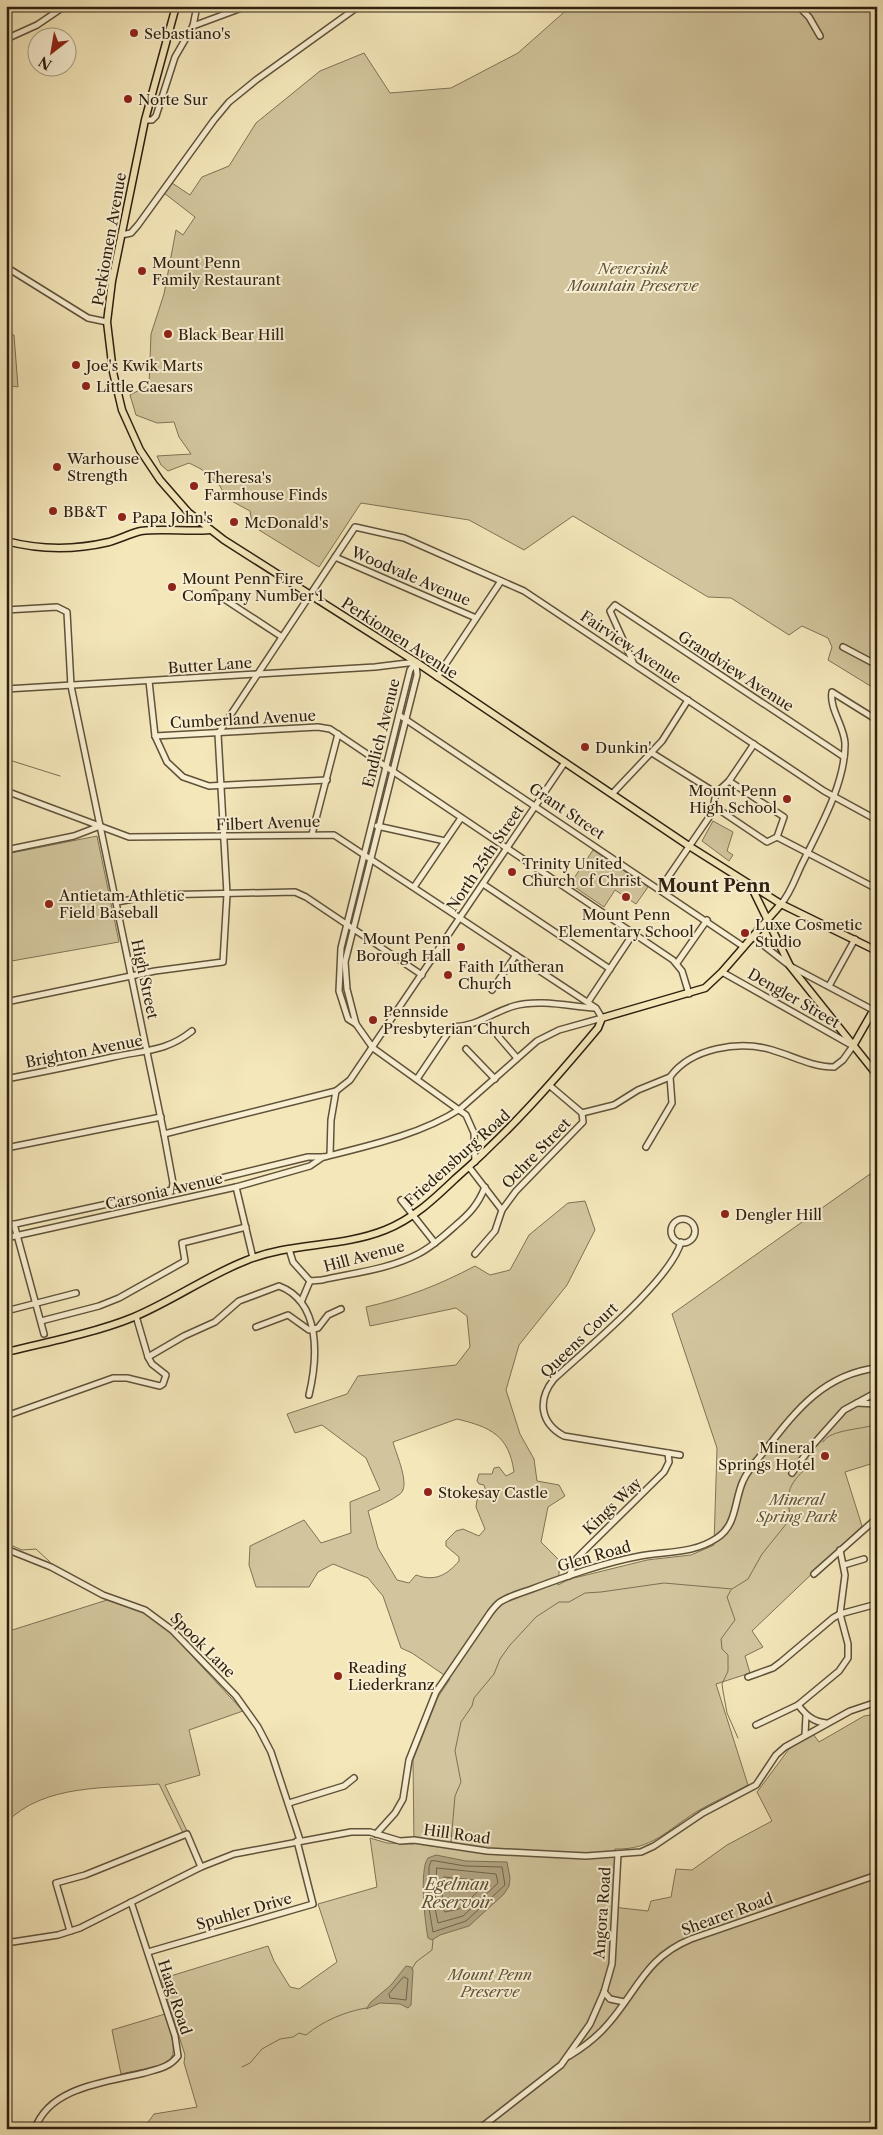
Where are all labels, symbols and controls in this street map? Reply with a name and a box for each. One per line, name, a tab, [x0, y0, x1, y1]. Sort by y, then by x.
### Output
place label: Sebastiano's	[144, 24, 231, 43]
marker: Sebastiano's	[128, 27, 140, 39]
north arrow	[28, 28, 78, 78]
text: N	[35, 52, 55, 74]
place label: Norte Sur	[138, 90, 208, 109]
marker: Norte Sur	[122, 93, 134, 105]
street label: Perkiomen Avenue	[88, 171, 130, 307]
place label: Mount Penn Family Restaurant	[152, 253, 282, 289]
park label: Neversink Mountain Preserve	[566, 259, 699, 295]
marker: Mount Penn Family Restaurant	[136, 265, 148, 277]
place label: Black Bear Hill	[178, 325, 285, 344]
marker: Black Bear Hill	[162, 328, 174, 340]
place label: Joe's Kwik Marts	[84, 356, 203, 375]
marker: Joe's Kwik Marts	[70, 359, 82, 371]
place label: Little Caesars	[96, 377, 193, 396]
marker: Little Caesars	[80, 380, 92, 392]
place label: Warhouse Strength	[66, 449, 139, 485]
marker: Warhouse Strength	[51, 461, 63, 473]
place label: Theresa's Farmhouse Finds	[204, 468, 328, 504]
marker: Theresa's Farmhouse Finds	[188, 480, 200, 492]
place label: BB&T	[63, 502, 108, 521]
marker: BB&T	[47, 505, 59, 517]
place label: Papa John's	[132, 508, 213, 527]
marker: Papa John's	[116, 511, 128, 523]
place label: McDonald's	[244, 513, 329, 532]
marker: McDonald's	[228, 516, 240, 528]
street label: Woodvale Avenue	[348, 542, 473, 610]
place label: Mount Penn Fire Company Number 1	[182, 569, 325, 605]
marker: Mount Penn Fire Company Number 1	[166, 581, 178, 593]
street label: Perkiomen Avenue	[338, 593, 462, 683]
street label: Fairview Avenue	[577, 606, 685, 688]
street label: Grandview Avenue	[675, 627, 797, 715]
street label: Butter Lane	[167, 653, 253, 677]
street label: Endlich Avenue	[358, 676, 404, 790]
street label: Cumberland Avenue	[170, 706, 316, 732]
place label: Dunkin'	[595, 738, 651, 757]
marker: Dunkin'	[579, 741, 591, 753]
street label: Grant Street	[525, 779, 609, 844]
place label: Mount Penn High School	[688, 781, 778, 817]
marker: Mount Penn High School	[781, 793, 793, 805]
street label: North 25th Street	[442, 801, 528, 915]
street label: Filbert Avenue	[215, 812, 321, 834]
place label: Trinity United Church of Christ	[522, 854, 642, 890]
marker: Trinity United Church of Christ	[506, 866, 518, 878]
district label: Mount Penn	[657, 875, 771, 897]
place label: Antietam Athletic Field Baseball	[58, 886, 185, 922]
marker: Mount Penn Elementary School	[620, 891, 632, 903]
marker: Antietam Athletic Field Baseball	[43, 898, 55, 910]
place label: Mount Penn Elementary School	[558, 905, 694, 941]
place label: Luxe Cosmetic Studio	[755, 915, 862, 951]
marker: Luxe Cosmetic Studio	[739, 927, 751, 939]
place label: Mount Penn Borough Hall	[356, 929, 452, 965]
street label: High Street	[127, 937, 163, 1021]
marker: Mount Penn Borough Hall	[455, 941, 467, 953]
place label: Faith Lutheran Church	[458, 957, 565, 993]
street label: Dengler Street	[745, 964, 844, 1032]
marker: Faith Lutheran Church	[442, 969, 454, 981]
place label: Pennside Presbyterian Church	[383, 1002, 531, 1038]
marker: Pennside Presbyterian Church	[367, 1014, 379, 1026]
street label: Brighton Avenue	[24, 1030, 144, 1072]
street label: Friedensburg Road	[400, 1105, 514, 1211]
street label: Ochre Street	[498, 1113, 575, 1192]
street label: Carsonia Avenue	[103, 1168, 225, 1214]
place label: Dengler Hill	[735, 1205, 823, 1224]
marker: Dengler Hill	[719, 1208, 731, 1220]
street label: Hill Avenue	[321, 1236, 407, 1276]
street label: Queens Court	[536, 1298, 622, 1382]
place label: Mineral Springs Hotel	[718, 1438, 816, 1474]
marker: Mineral Springs Hotel	[819, 1450, 831, 1462]
street label: Kings Way	[579, 1473, 646, 1539]
place label: Stokesay Castle	[438, 1483, 548, 1502]
marker: Stokesay Castle	[422, 1486, 434, 1498]
park label: Mineral Spring Park	[756, 1490, 838, 1526]
street label: Glen Road	[555, 1536, 633, 1576]
street label: Spook Lane	[166, 1608, 240, 1682]
place label: Reading Liederkranz	[348, 1658, 435, 1694]
marker: Reading Liederkranz	[332, 1670, 344, 1682]
street label: Hill Road	[422, 1820, 492, 1848]
street label: Angora Road	[589, 1866, 615, 1961]
water label: Egelman Reservoir	[420, 1874, 494, 1912]
street label: Spuhler Drive	[194, 1888, 294, 1934]
street label: Shearer Road	[678, 1889, 776, 1939]
street label: Haag Road	[154, 1957, 196, 2037]
park label: Mount Penn Preserve	[446, 1965, 532, 2001]

